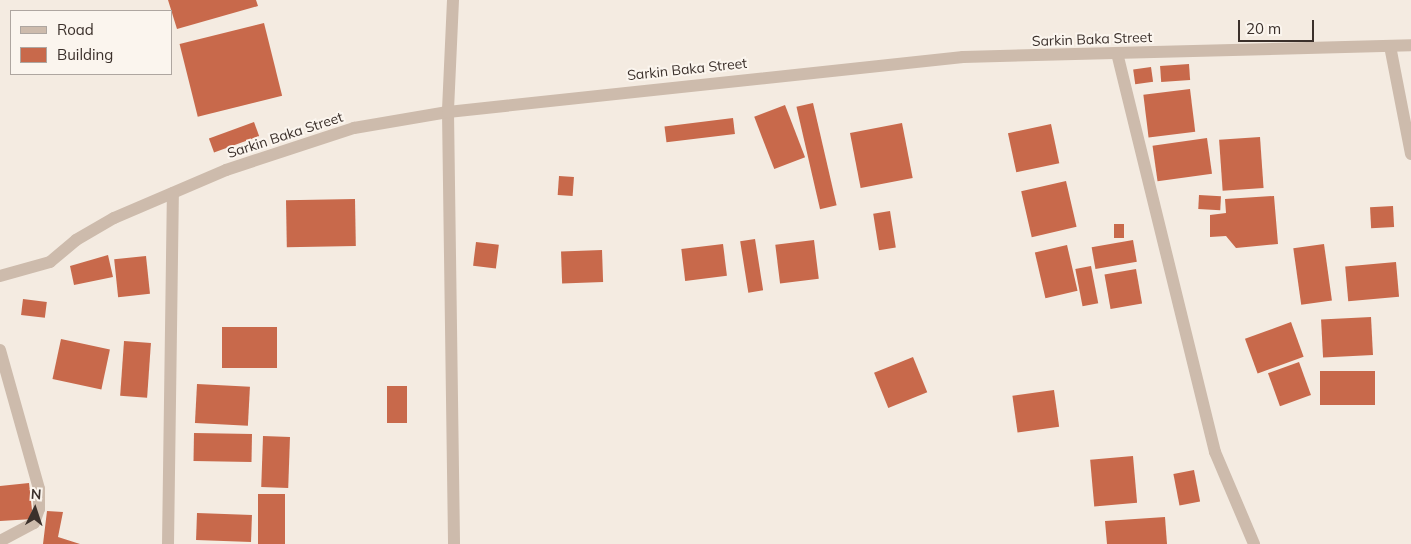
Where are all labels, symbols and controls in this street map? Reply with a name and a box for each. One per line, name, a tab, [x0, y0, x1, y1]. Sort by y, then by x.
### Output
legend	[10, 10, 172, 75]
scale bar	[1241, 10, 1317, 42]
text: 20 m	[1246, 19, 1281, 38]
text: Road	[57, 20, 94, 39]
street label: Sarkin Baka Street	[1032, 29, 1152, 49]
text: Building	[57, 45, 113, 64]
street label: Sarkin Baka Street	[626, 54, 748, 84]
street label: Sarkin Baka Street	[225, 108, 345, 162]
north arrow	[10, 484, 60, 534]
text: N	[30, 485, 42, 503]

